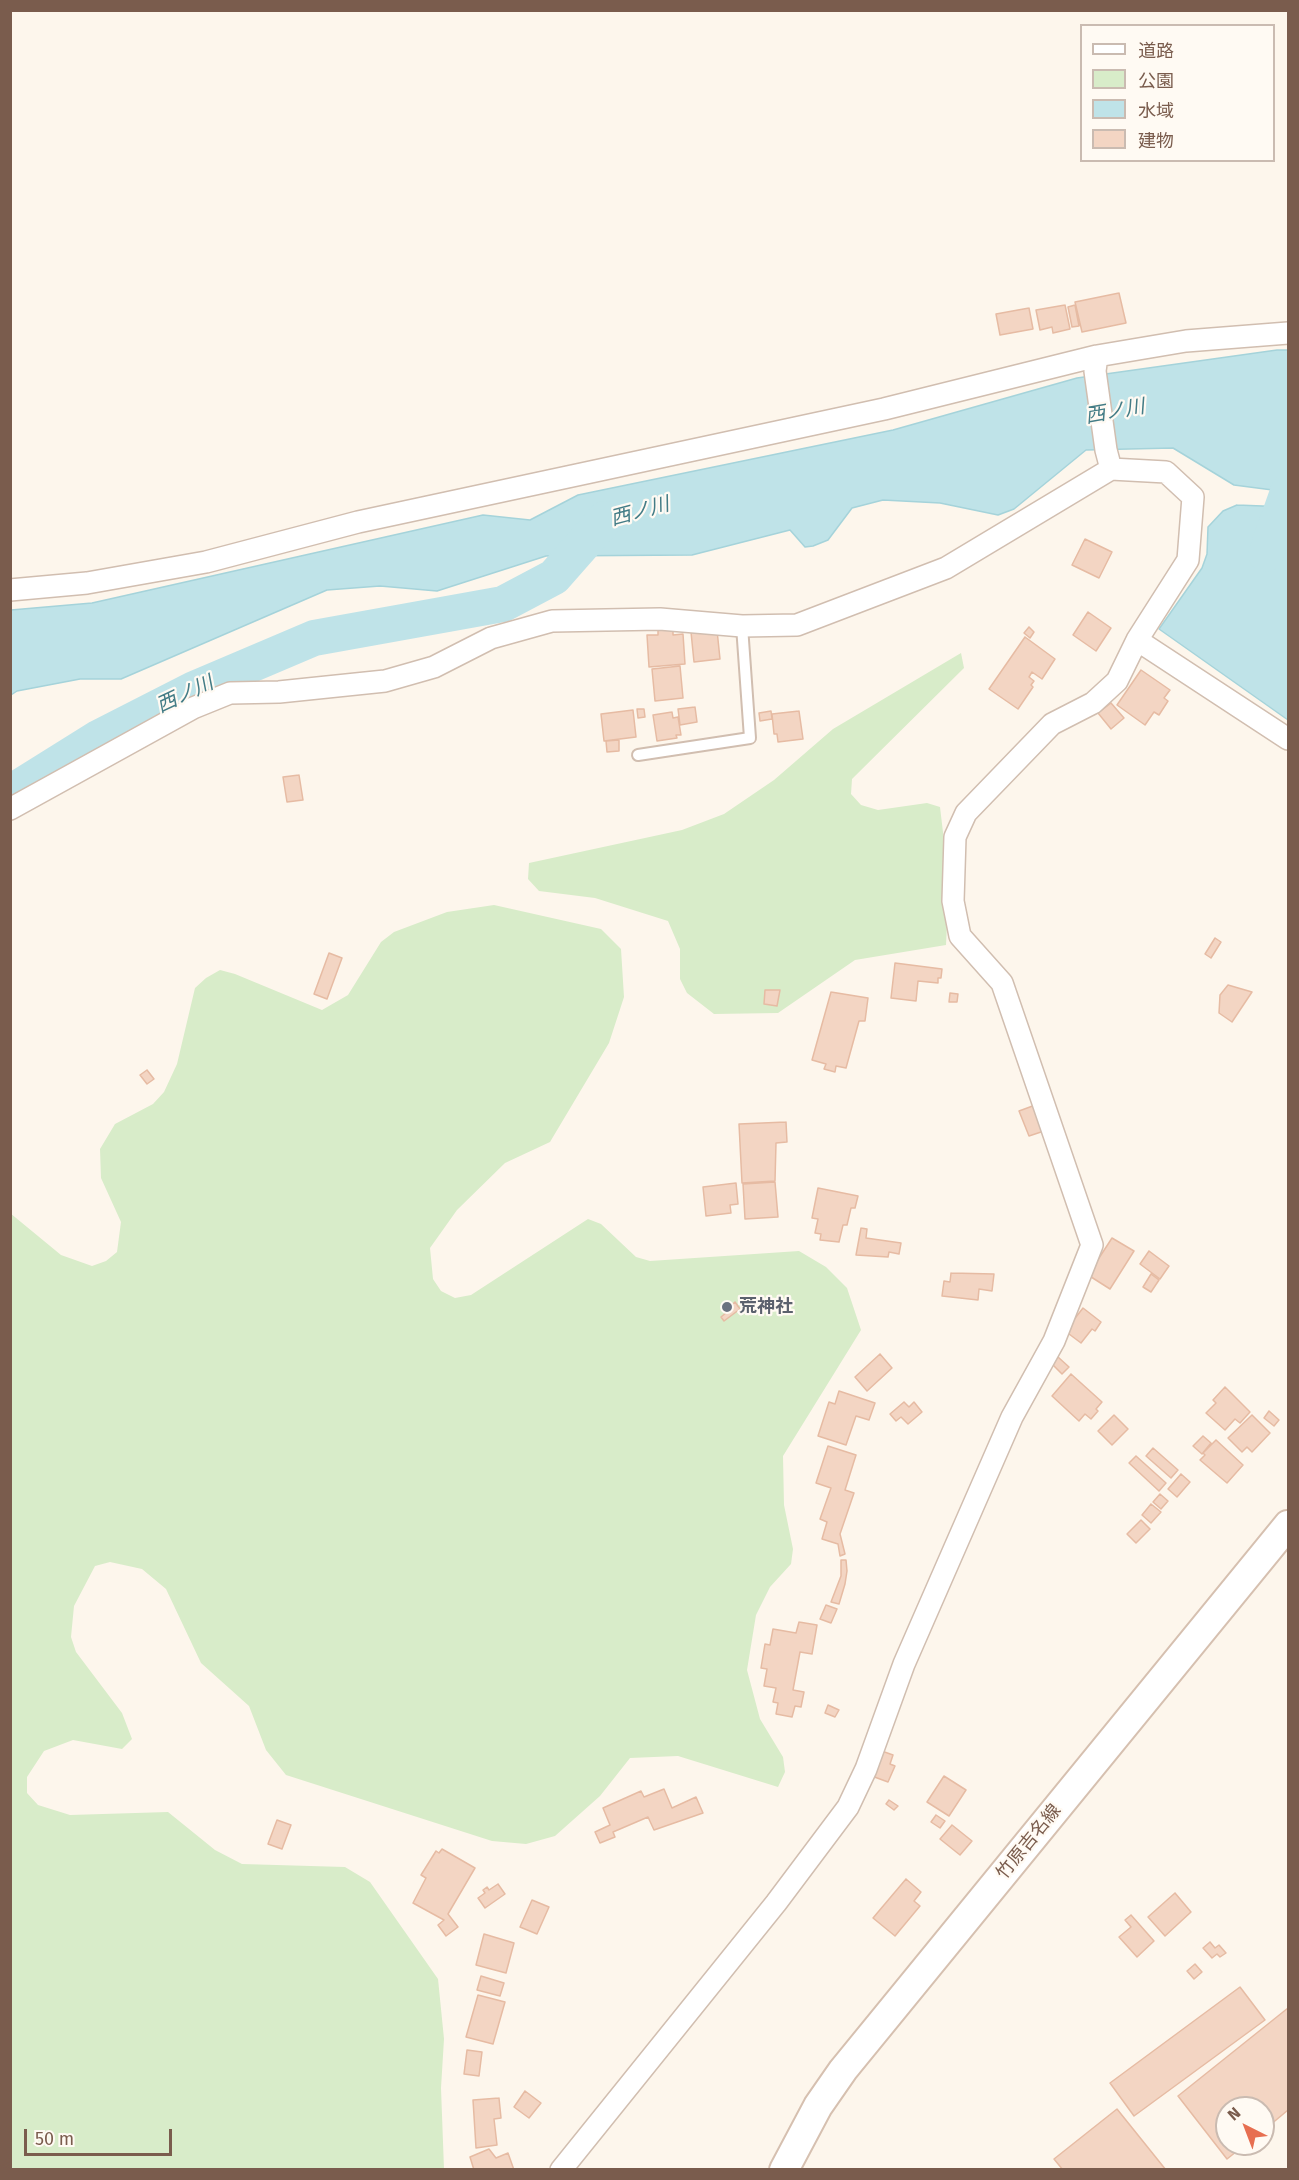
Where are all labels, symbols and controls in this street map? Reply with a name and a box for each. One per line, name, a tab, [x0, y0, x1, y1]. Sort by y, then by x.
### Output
legend	[1080, 24, 1275, 162]
text: 道路	[1138, 40, 1174, 62]
text: 公園	[1138, 70, 1174, 92]
text: 水域	[1138, 100, 1174, 122]
text: 建物	[1138, 130, 1174, 152]
water label: 西ノ川	[1083, 395, 1147, 429]
water label: 西ノ川	[608, 493, 672, 531]
water label: 西ノ川	[153, 671, 217, 719]
place label: 荒神社	[739, 1296, 793, 1318]
marker: 荒神社	[720, 1300, 734, 1314]
street label: 竹原吉名線	[992, 1800, 1066, 1884]
north arrow	[1215, 2096, 1275, 2156]
text: N	[1224, 2103, 1244, 2124]
scale bar	[27, 2117, 176, 2155]
text: 50 m	[35, 2128, 74, 2150]

